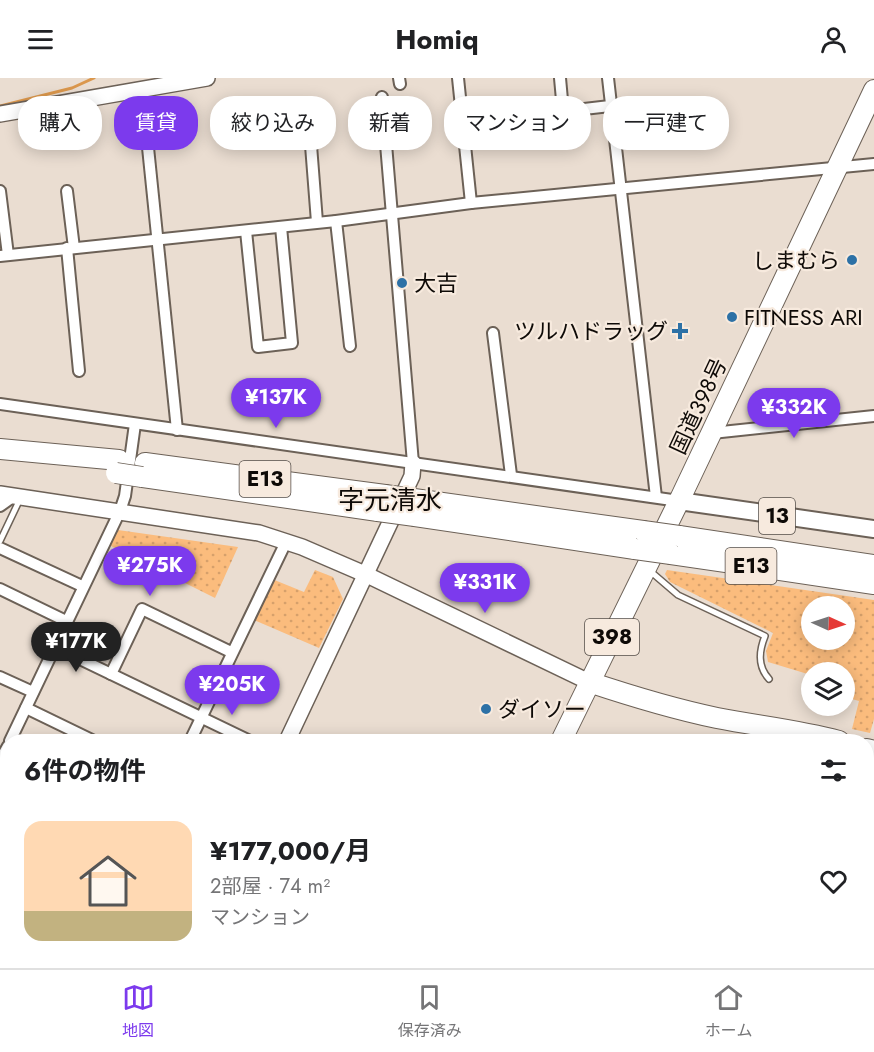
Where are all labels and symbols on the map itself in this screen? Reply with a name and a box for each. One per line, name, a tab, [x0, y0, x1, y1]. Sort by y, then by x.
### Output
place label: しまむら	[752, 244, 840, 276]
marker: しまむら	[845, 253, 859, 267]
place label: 大吉	[414, 267, 458, 299]
marker: 大吉	[395, 276, 409, 290]
place label: FITNESS ARI	[744, 301, 863, 333]
marker: FITNESS ARI	[725, 310, 739, 324]
place label: ツルハドラッグ	[514, 315, 668, 347]
marker: ツルハドラッグ	[673, 324, 687, 338]
street label: 国道398号	[662, 353, 734, 459]
pin: ¥137K	[234, 378, 318, 429]
pin: ¥332K	[752, 388, 836, 439]
road number: E13	[240, 461, 290, 497]
district label: 字元清水	[338, 481, 442, 519]
road number: 13	[759, 498, 795, 534]
pin: ¥275K	[108, 546, 192, 597]
road number: E13	[726, 548, 777, 584]
pin: ¥331K	[443, 563, 527, 614]
north arrow	[801, 596, 855, 650]
road number: 398	[585, 619, 639, 655]
pin: ¥177K	[34, 622, 118, 673]
pin: ¥205K	[190, 665, 274, 716]
place label: ダイソー	[498, 693, 586, 725]
marker: ダイソー	[479, 702, 493, 716]

